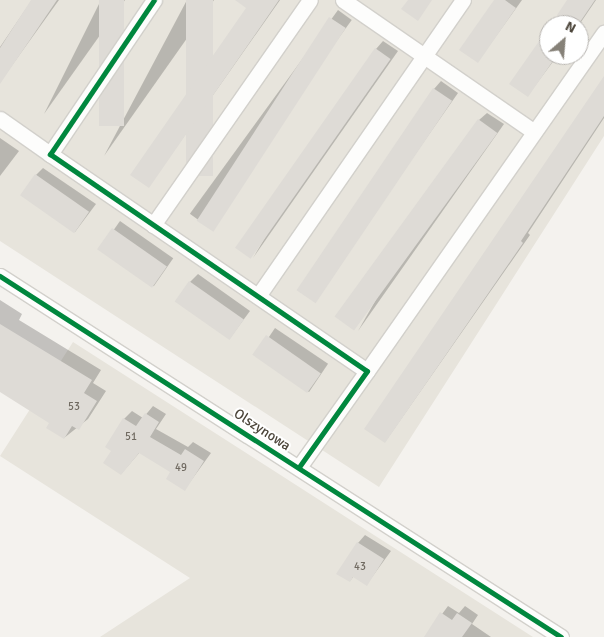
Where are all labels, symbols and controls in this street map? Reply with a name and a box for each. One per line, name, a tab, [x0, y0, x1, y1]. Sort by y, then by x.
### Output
north arrow	[539, 15, 589, 65]
text: N	[562, 17, 579, 37]
house number: 53	[68, 400, 80, 414]
street label: Olszynowa	[231, 406, 293, 454]
house number: 51	[125, 430, 137, 444]
house number: 49	[175, 461, 187, 475]
house number: 43	[354, 560, 366, 574]

